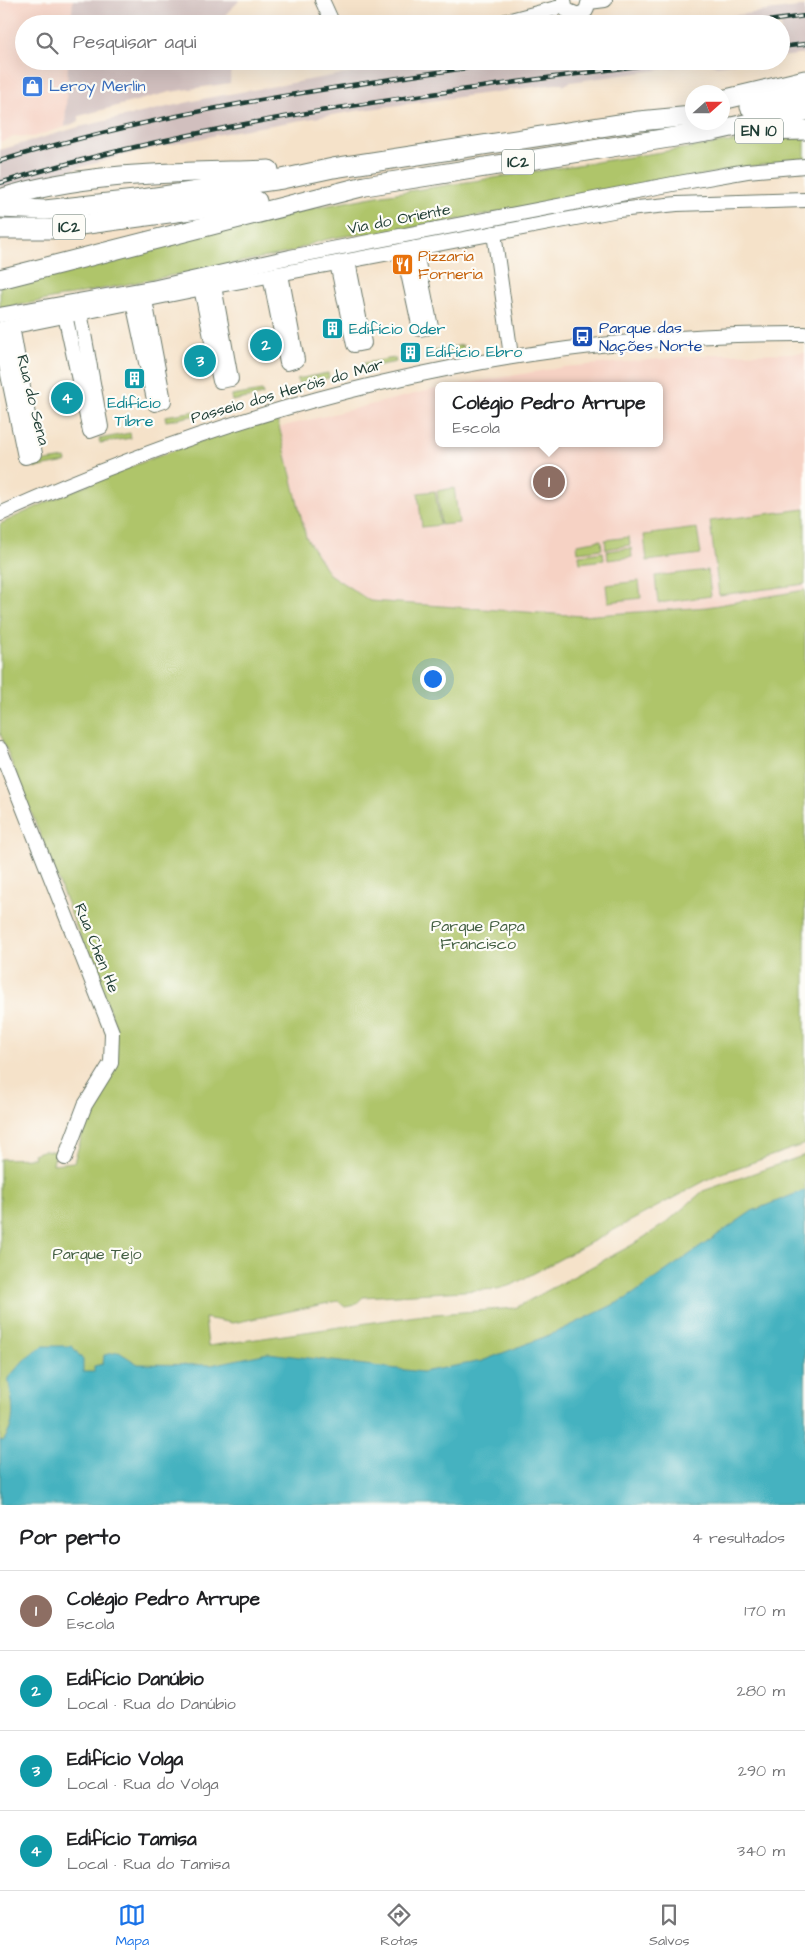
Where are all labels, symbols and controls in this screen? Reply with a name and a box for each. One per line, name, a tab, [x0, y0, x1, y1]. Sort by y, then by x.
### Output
search box	[15, 15, 790, 70]
icon: search	[33, 29, 61, 57]
text: Pesquisar aqui	[73, 29, 196, 56]
shop icon: Leroy Merlin	[21, 74, 45, 98]
place label: Leroy Merlin	[49, 75, 145, 98]
north arrow	[685, 85, 730, 130]
road number: EN 10	[735, 118, 783, 144]
road number: IC2	[502, 150, 534, 174]
street label: Via do Oriente	[346, 198, 453, 240]
road number: IC2	[53, 214, 85, 240]
place label: Pizzaria Forneria	[418, 245, 483, 285]
restaurant icon: Pizzaria Forneria	[390, 253, 414, 277]
building icon: Edifício Oder	[321, 317, 345, 341]
place label: Parque das Nações Norte	[599, 317, 703, 357]
place label: Edifício Oder	[349, 318, 446, 340]
bus stop icon: Parque das Nações Norte	[571, 325, 595, 349]
pin: 2	[250, 326, 282, 364]
building icon: Edifício Ebro	[398, 340, 422, 364]
place label: Edifício Ebro	[426, 341, 522, 363]
pin: 3	[184, 342, 216, 380]
street label: Rua do Sena	[11, 352, 55, 448]
street label: Passeio dos Heróis do Mar	[188, 353, 386, 429]
building icon: Edifício Tibre	[122, 367, 146, 391]
pin: 4	[51, 379, 83, 417]
popup	[435, 382, 663, 447]
text: Colégio Pedro Arrupe	[453, 390, 645, 417]
place label: Edifício Tibre	[107, 392, 161, 432]
text: Escola	[453, 417, 500, 439]
pin: 1	[533, 463, 565, 501]
your location	[420, 666, 446, 692]
street label: Rua Chen He	[69, 900, 125, 996]
park label: Parque Papa Francisco	[431, 915, 525, 955]
park label: Parque Tejo	[52, 1243, 142, 1265]
text: Por perto	[20, 1523, 120, 1552]
text: 4 resultados	[692, 1527, 785, 1549]
text: Colégio Pedro Arrupe	[67, 1586, 260, 1613]
text: 1	[35, 1600, 37, 1622]
text: 170 m	[744, 1600, 785, 1622]
text: Escola	[67, 1613, 114, 1635]
text: Edifício Danúbio	[67, 1666, 204, 1693]
text: 2	[31, 1680, 41, 1702]
text: 280 m	[737, 1680, 785, 1702]
text: Local · Rua do Danúbio	[67, 1693, 236, 1715]
text: Edifício Volga	[67, 1746, 183, 1773]
text: 3	[32, 1760, 40, 1782]
text: 290 m	[738, 1760, 785, 1782]
text: Local · Rua do Volga	[67, 1773, 219, 1795]
text: Edifício Tamisa	[67, 1826, 197, 1853]
text: 4	[31, 1840, 41, 1862]
text: 340 m	[737, 1840, 785, 1862]
text: Local · Rua do Tamisa	[67, 1853, 230, 1875]
tab: Mapa	[116, 1901, 149, 1951]
tab: Rotas	[380, 1901, 418, 1951]
tab: Salvos	[649, 1901, 689, 1951]

